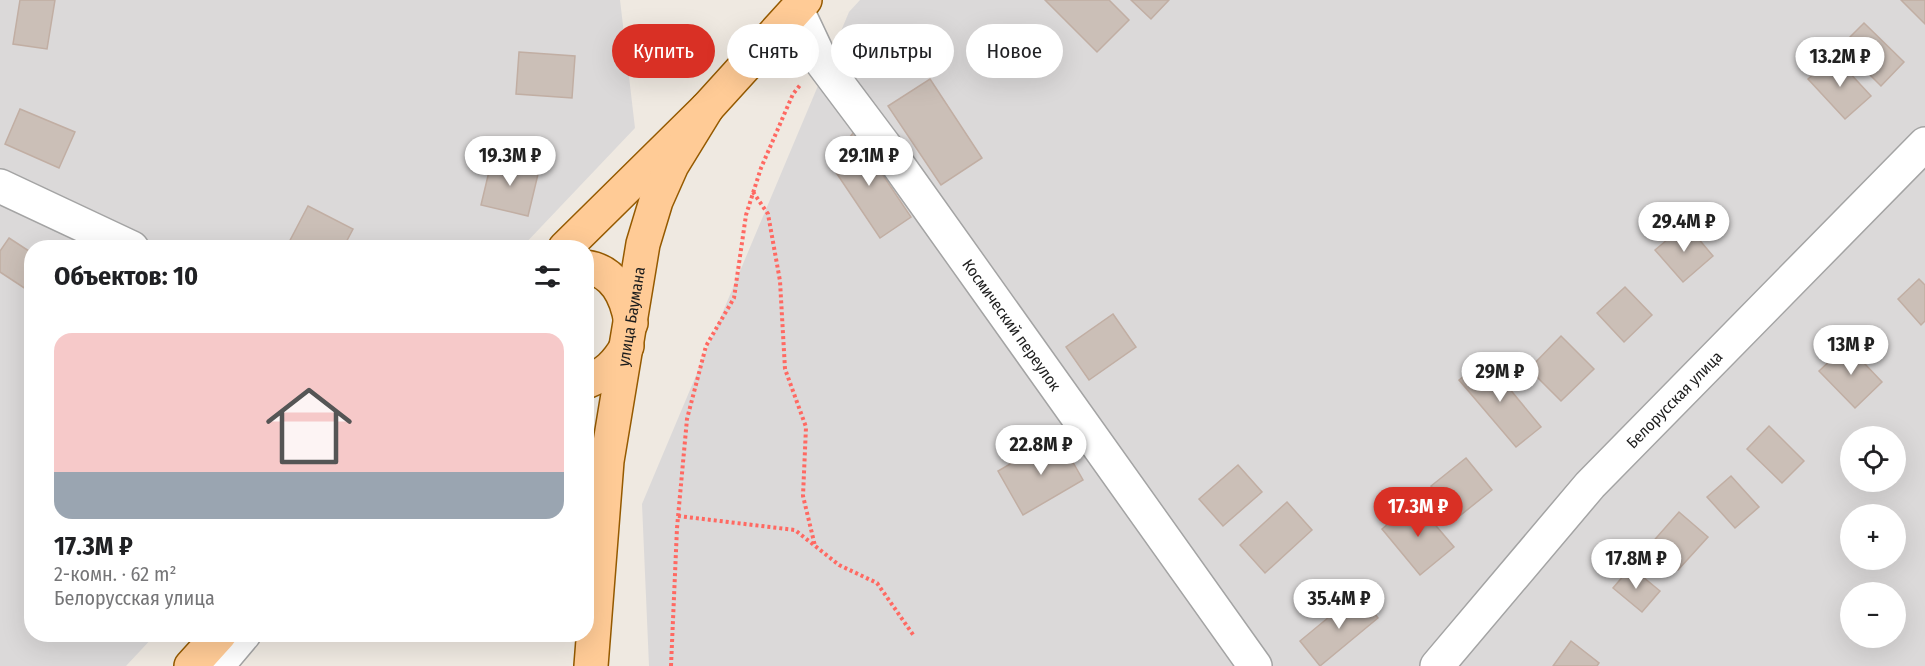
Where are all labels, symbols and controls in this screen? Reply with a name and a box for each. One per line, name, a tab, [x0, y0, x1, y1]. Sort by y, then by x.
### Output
chip: Купить	[612, 24, 715, 78]
chip: Снять	[727, 24, 819, 78]
chip: Фильтры	[831, 24, 954, 78]
chip: Новое	[966, 24, 1063, 78]
pin: 13.2M ₽	[1785, 37, 1895, 88]
text: 13.2M ₽	[1809, 44, 1871, 68]
pin: 19.3M ₽	[455, 136, 565, 187]
pin: 29.1M ₽	[814, 136, 924, 187]
text: 19.3M ₽	[479, 143, 541, 167]
text: 29.1M ₽	[839, 143, 899, 167]
pin: 29.4M ₽	[1629, 202, 1739, 253]
text: 29.4M ₽	[1652, 209, 1716, 233]
street label: Космический переулок	[959, 255, 1066, 395]
icon: filters	[531, 260, 564, 293]
text: Объектов: 10	[54, 261, 198, 292]
street label: улица Баумана	[613, 265, 649, 368]
pin: 13M ₽	[1809, 325, 1893, 376]
text: 13M ₽	[1827, 332, 1875, 356]
street label: Белорусская улица	[1622, 347, 1726, 452]
pin: 29M ₽	[1458, 352, 1542, 403]
text: 29M ₽	[1476, 359, 1524, 383]
icon: home	[255, 372, 363, 480]
pin: 22.8M ₽	[986, 425, 1096, 476]
map controls	[1840, 426, 1906, 648]
button: locate	[1840, 426, 1906, 492]
text: 22.8M ₽	[1009, 432, 1073, 456]
pin: 17.3M ₽	[1363, 487, 1473, 538]
text: 17.3M ₽	[1388, 494, 1448, 518]
button: +	[1840, 504, 1906, 570]
text: 17.3M ₽	[54, 531, 133, 562]
pin: 17.8M ₽	[1581, 539, 1691, 590]
text: 17.8M ₽	[1605, 546, 1667, 570]
text: 2-комн. · 62 m²	[54, 562, 176, 586]
pin: 35.4M ₽	[1284, 579, 1394, 630]
button: −	[1840, 582, 1906, 648]
text: Белорусская улица	[54, 586, 215, 610]
text: 35.4M ₽	[1307, 586, 1371, 610]

